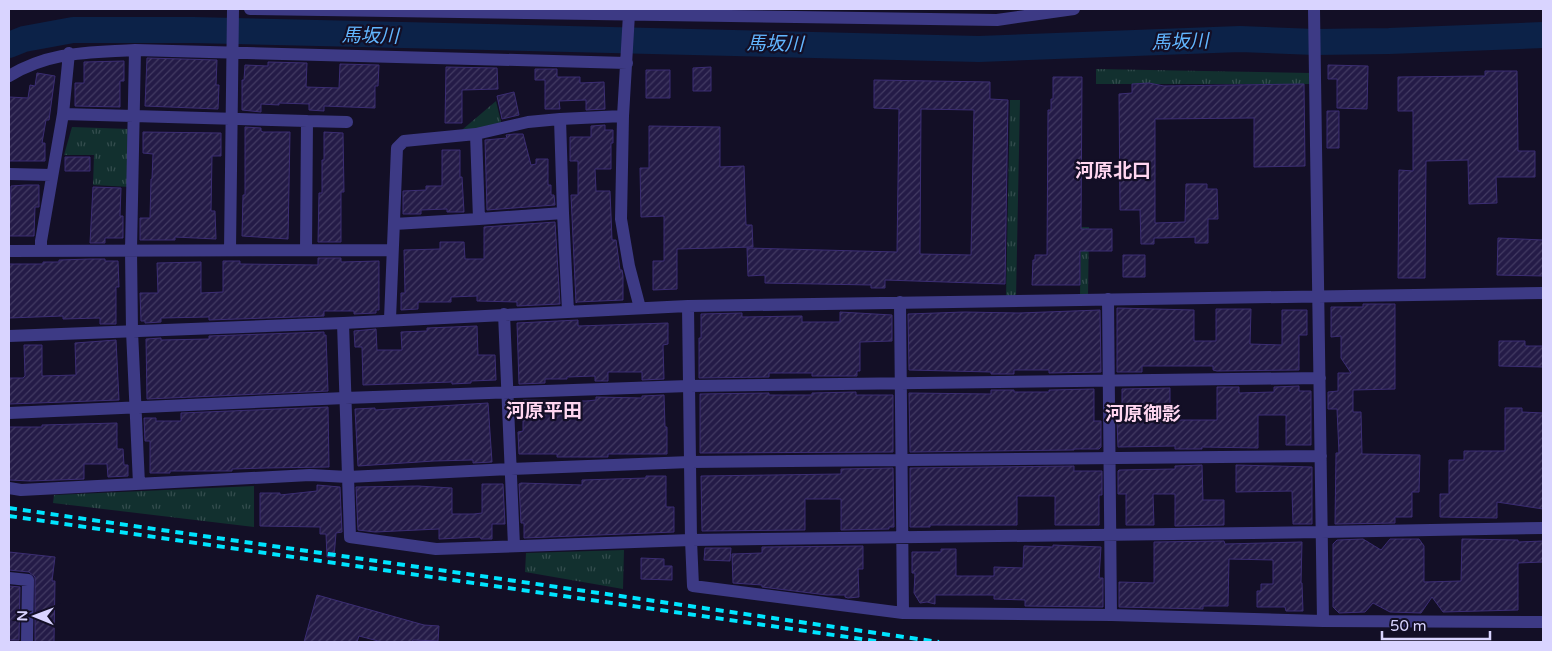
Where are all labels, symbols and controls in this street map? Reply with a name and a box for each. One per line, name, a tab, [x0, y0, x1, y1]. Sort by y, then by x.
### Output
water label: 馬坂川	[341, 25, 401, 48]
water label: 馬坂川	[1151, 30, 1211, 54]
water label: 馬坂川	[746, 33, 806, 56]
district label: 河原北口	[1075, 160, 1151, 182]
district label: 河原平田	[506, 400, 582, 422]
district label: 河原御影	[1105, 403, 1181, 425]
north arrow	[10, 591, 60, 641]
scale bar	[1382, 608, 1490, 640]
text: N	[14, 610, 31, 622]
text: 50 m	[1390, 617, 1427, 635]

